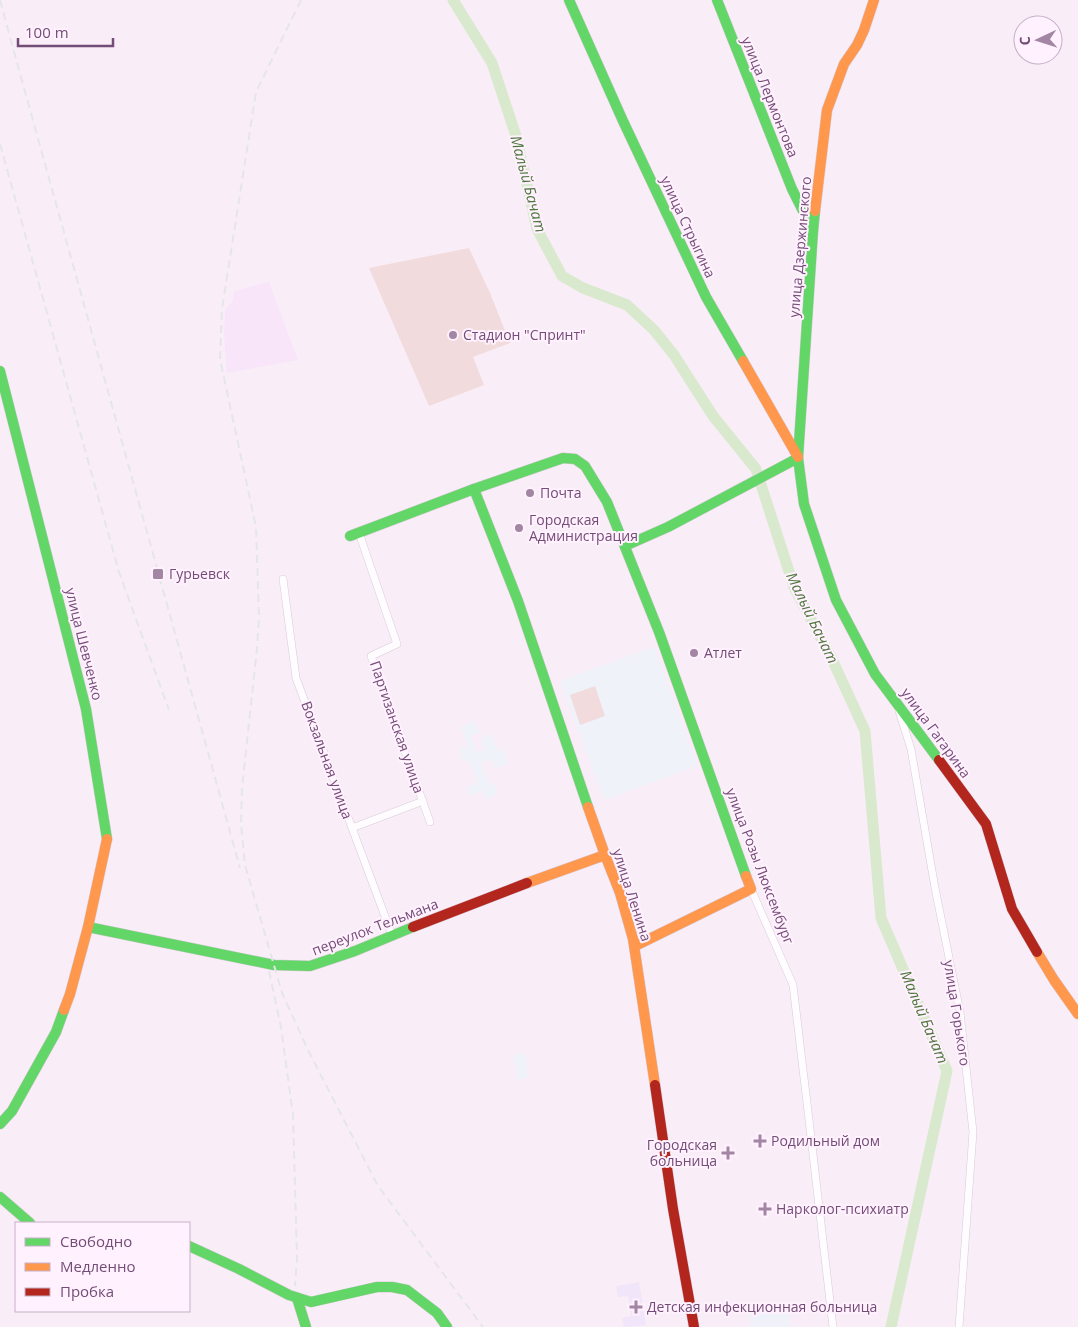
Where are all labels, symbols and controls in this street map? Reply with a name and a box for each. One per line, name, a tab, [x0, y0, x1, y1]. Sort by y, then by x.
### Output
scale bar	[18, 15, 112, 47]
north arrow	[1013, 15, 1063, 65]
text: 100 m	[25, 22, 69, 42]
street label: улица Лермонтова	[738, 34, 803, 160]
text: С	[1015, 36, 1034, 46]
water label: Малый Бачат	[506, 133, 551, 234]
street label: улица Стрыгина	[657, 173, 720, 281]
street label: улица Дзержинского	[784, 176, 815, 318]
place label: Стадион "Спринт"	[463, 325, 586, 344]
marker: Стадион "Спринт"	[447, 329, 459, 341]
place label: Почта	[540, 483, 581, 502]
marker: Почта	[524, 487, 536, 499]
place label: Городская Администрация	[529, 510, 638, 545]
marker: Городская Администрация	[513, 522, 525, 534]
place label: Гурьевск	[169, 564, 231, 583]
marker: Гурьевск	[151, 567, 165, 581]
water label: Малый Бачат	[782, 569, 844, 667]
street label: улица Шевченко	[61, 586, 108, 702]
place label: Атлет	[704, 643, 742, 662]
marker: Атлет	[688, 647, 700, 659]
street label: Партизанская улица	[366, 658, 429, 796]
street label: улица Гагарина	[897, 684, 976, 782]
street label: Вокзальная улица	[297, 698, 358, 821]
street label: улица Розы Люксембург	[722, 785, 799, 947]
street label: улица Ленина	[609, 846, 656, 944]
street label: переулок Тельмана	[309, 894, 441, 959]
street label: улица Горького	[940, 959, 975, 1067]
water label: Малый Бачат	[896, 967, 954, 1066]
place label: Родильный дом	[771, 1131, 880, 1150]
marker: Родильный дом	[753, 1134, 767, 1148]
place label: Городская больница	[647, 1135, 717, 1170]
marker: Городская больница	[721, 1146, 735, 1160]
place label: Нарколог-психиатр	[776, 1199, 909, 1218]
marker: Нарколог-психиатр	[758, 1202, 772, 1216]
legend	[15, 1222, 190, 1312]
text: Свободно	[60, 1231, 132, 1251]
text: Медленно	[60, 1256, 136, 1276]
text: Пробка	[60, 1281, 114, 1301]
place label: Детская инфекционная больница	[647, 1297, 877, 1316]
marker: Детская инфекционная больница	[629, 1300, 643, 1314]

